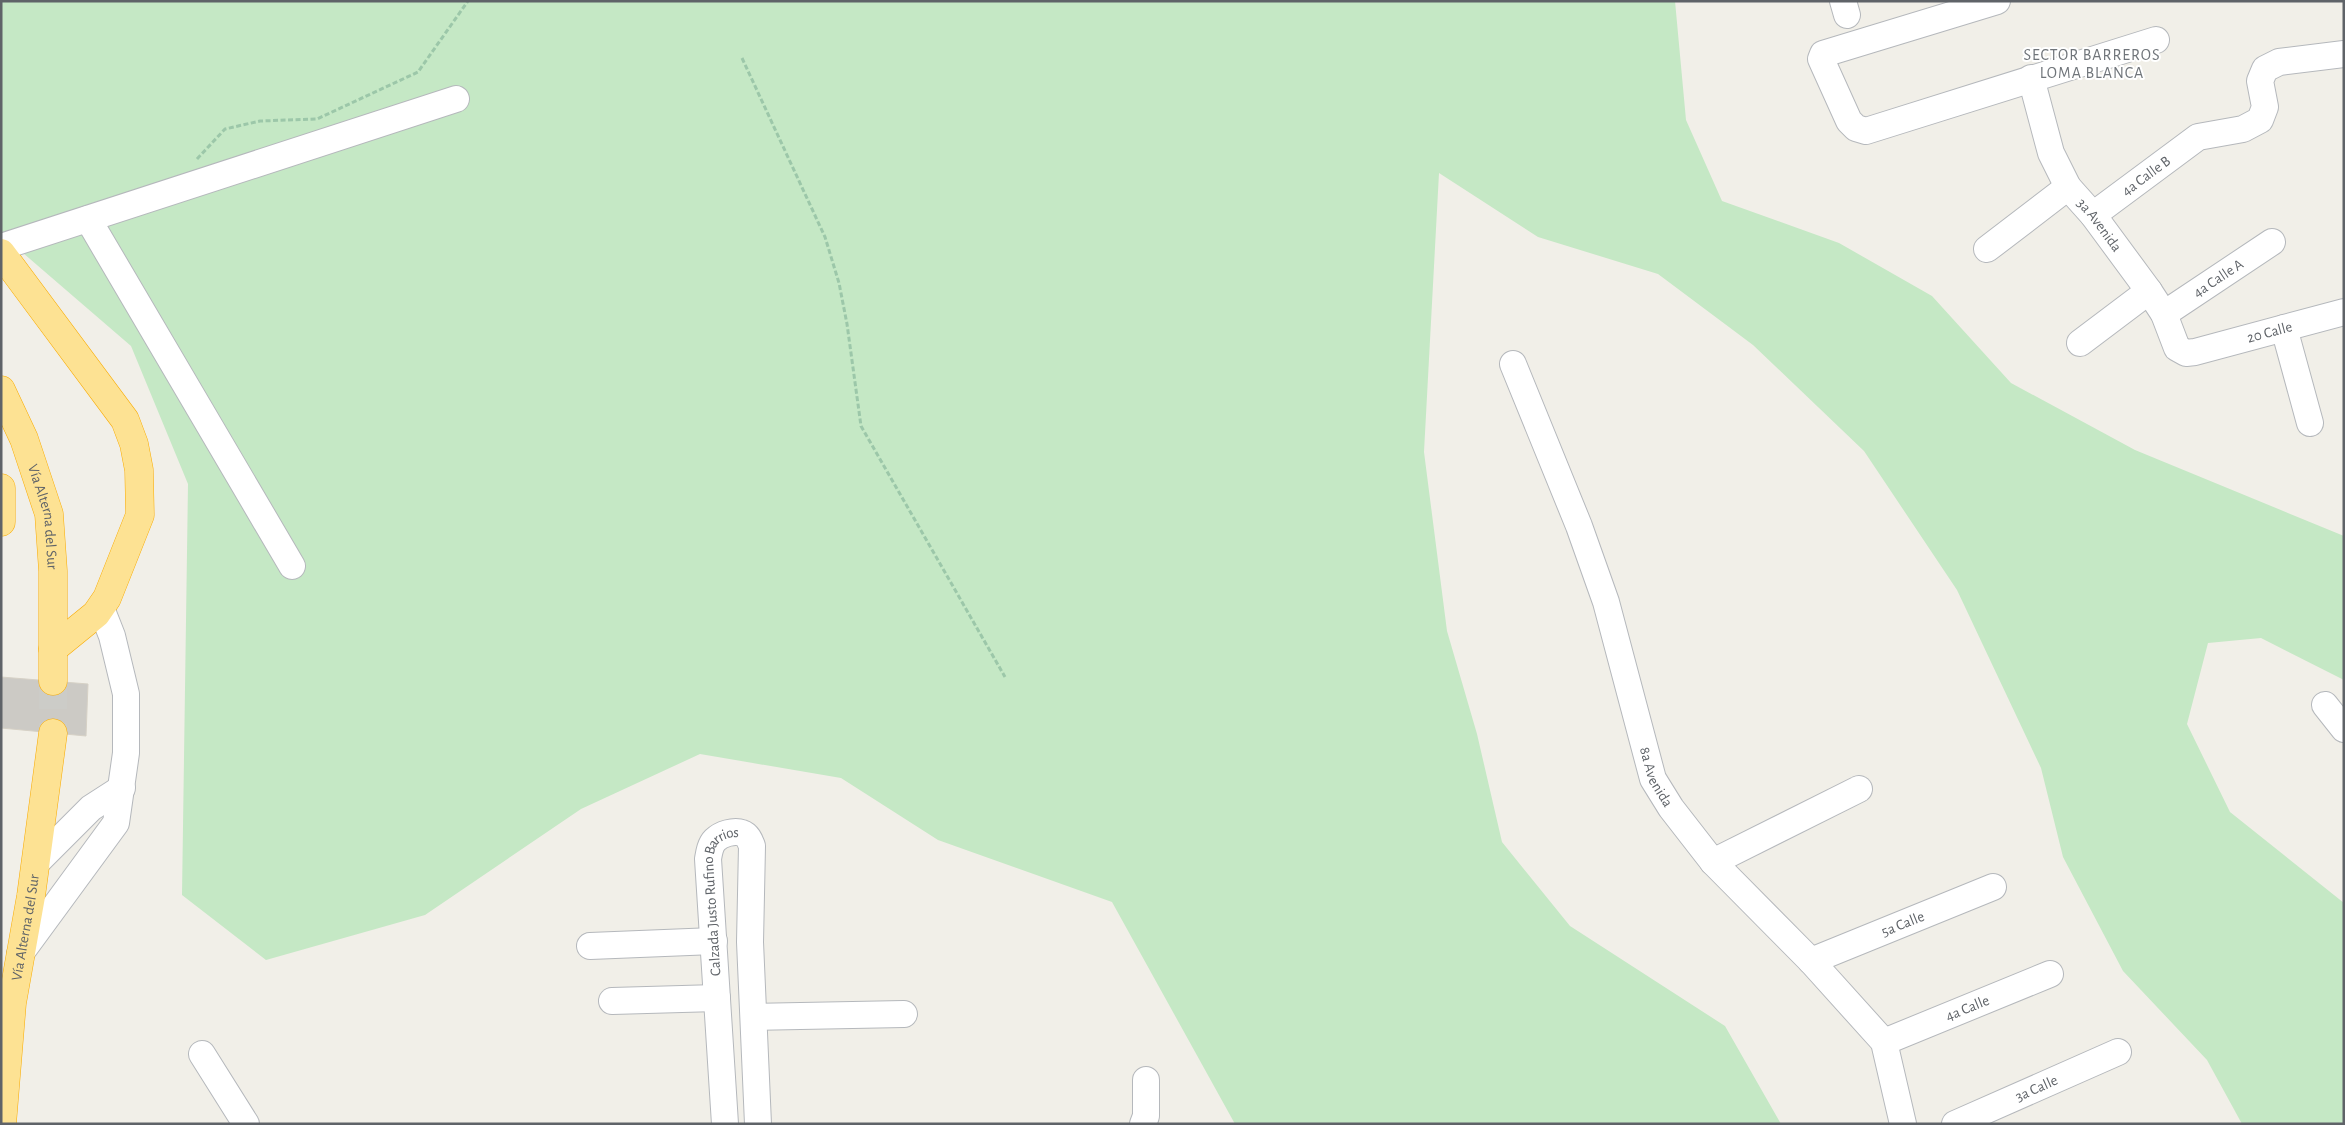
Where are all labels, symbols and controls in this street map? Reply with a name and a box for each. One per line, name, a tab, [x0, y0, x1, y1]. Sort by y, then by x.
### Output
district label: SECTOR BARREROS LOMA BLANCA	[2024, 47, 2160, 81]
street label: 4a Calle B	[2119, 153, 2173, 199]
street label: 3a Avenida	[2074, 196, 2124, 255]
street label: 4a Calle A	[2191, 256, 2246, 300]
street label: 20 Calle	[2245, 319, 2294, 346]
street label: Vía Alterna del Sur	[25, 462, 60, 570]
street label: 8a Avenida	[1637, 746, 1676, 810]
street label: Calzada Justo Rufino Barrios	[701, 825, 739, 977]
street label: Vía Alterna del Sur	[9, 873, 42, 982]
street label: 5a Calle	[1879, 909, 1927, 940]
street label: 4a Calle	[1943, 993, 1992, 1024]
street label: 3a Calle	[2013, 1073, 2060, 1104]

